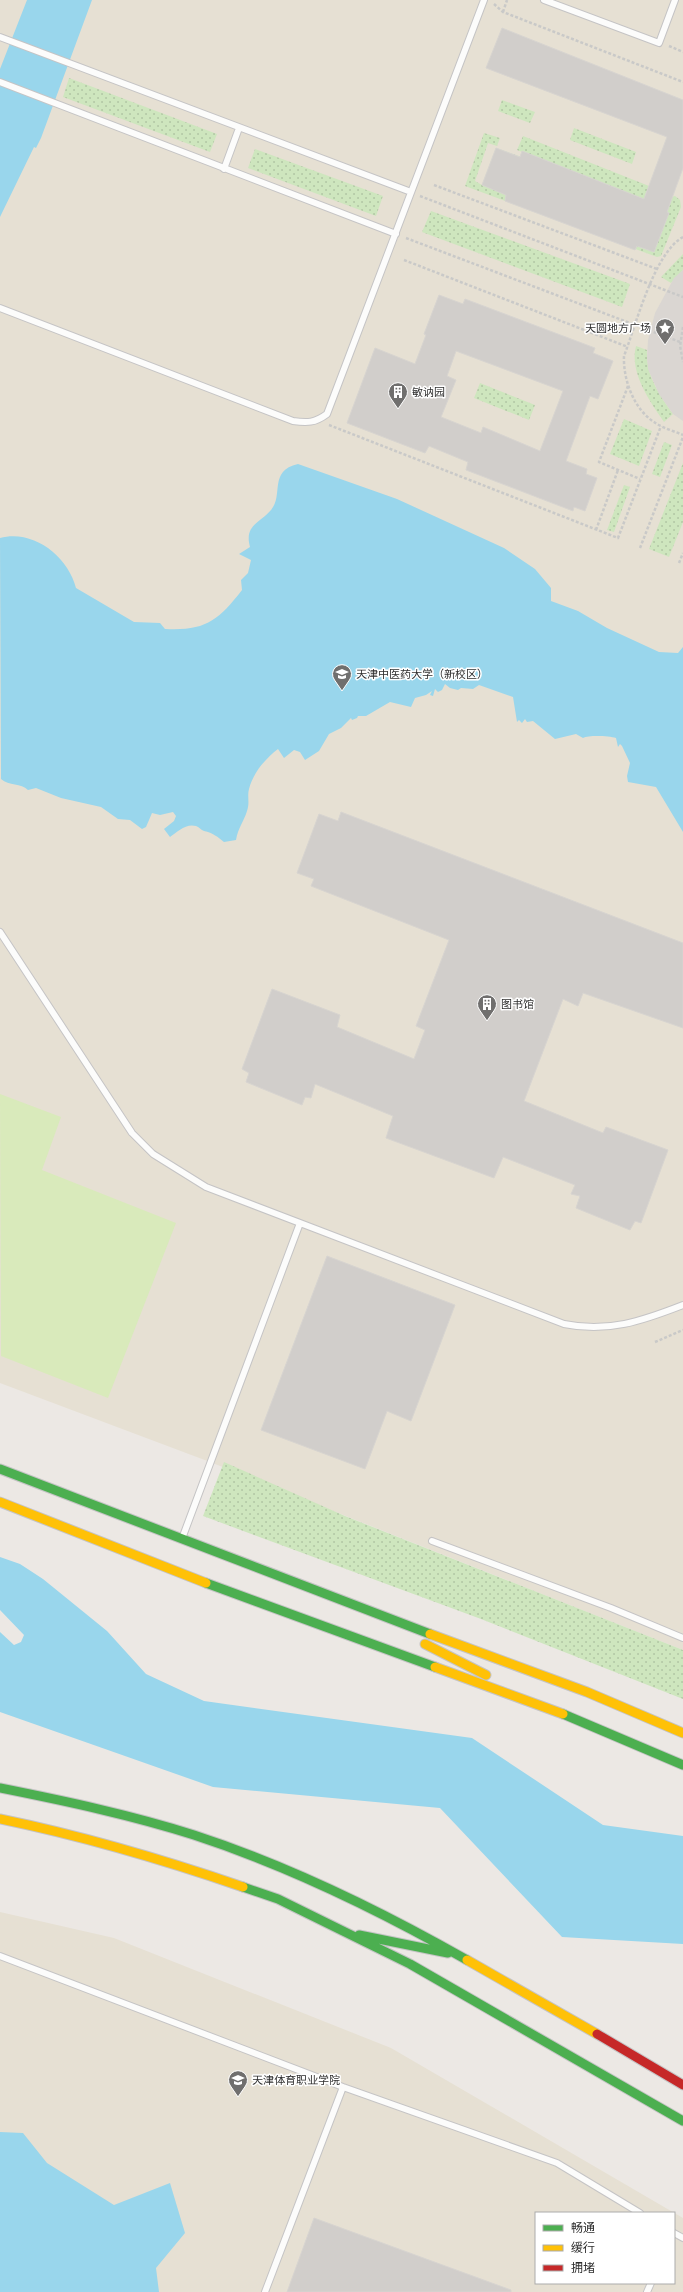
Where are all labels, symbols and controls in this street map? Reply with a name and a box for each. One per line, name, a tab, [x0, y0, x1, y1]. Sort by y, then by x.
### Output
place icon: 天圆地方广场	[654, 317, 676, 345]
place label: 天圆地方广场	[585, 322, 651, 336]
building icon: 敏讷园	[387, 381, 409, 409]
place label: 敏讷园	[412, 386, 445, 400]
school or university icon: 天津中医药大学（新校区）	[331, 663, 353, 691]
place label: 天津中医药大学（新校区）	[356, 668, 488, 682]
building icon: 图书馆	[476, 993, 498, 1021]
place label: 图书馆	[501, 998, 534, 1012]
school or university icon: 天津体育职业学院	[227, 2069, 249, 2097]
place label: 天津体育职业学院	[252, 2074, 340, 2088]
legend	[535, 2212, 675, 2284]
text: 畅通	[571, 2221, 595, 2237]
text: 缓行	[571, 2241, 595, 2257]
text: 拥堵	[571, 2261, 595, 2277]

